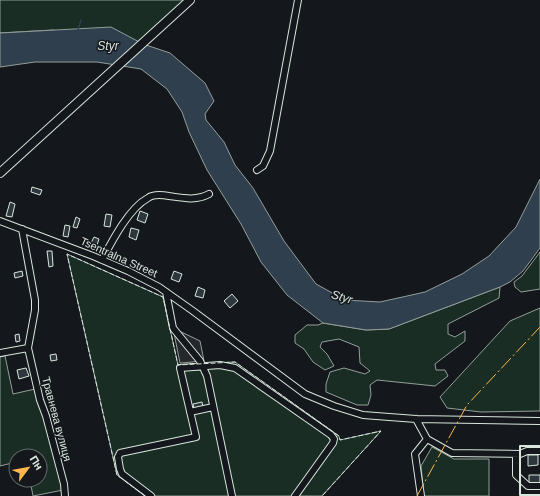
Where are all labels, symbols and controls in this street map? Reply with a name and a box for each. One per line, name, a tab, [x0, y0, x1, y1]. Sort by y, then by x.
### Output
water label: Styr	[97, 39, 120, 53]
street label: Tsentralna Street	[79, 235, 159, 279]
water label: Styr	[330, 287, 355, 307]
street label: Травнева вулиця	[40, 375, 74, 463]
north arrow	[8, 448, 48, 488]
text: Пн	[28, 453, 45, 472]

